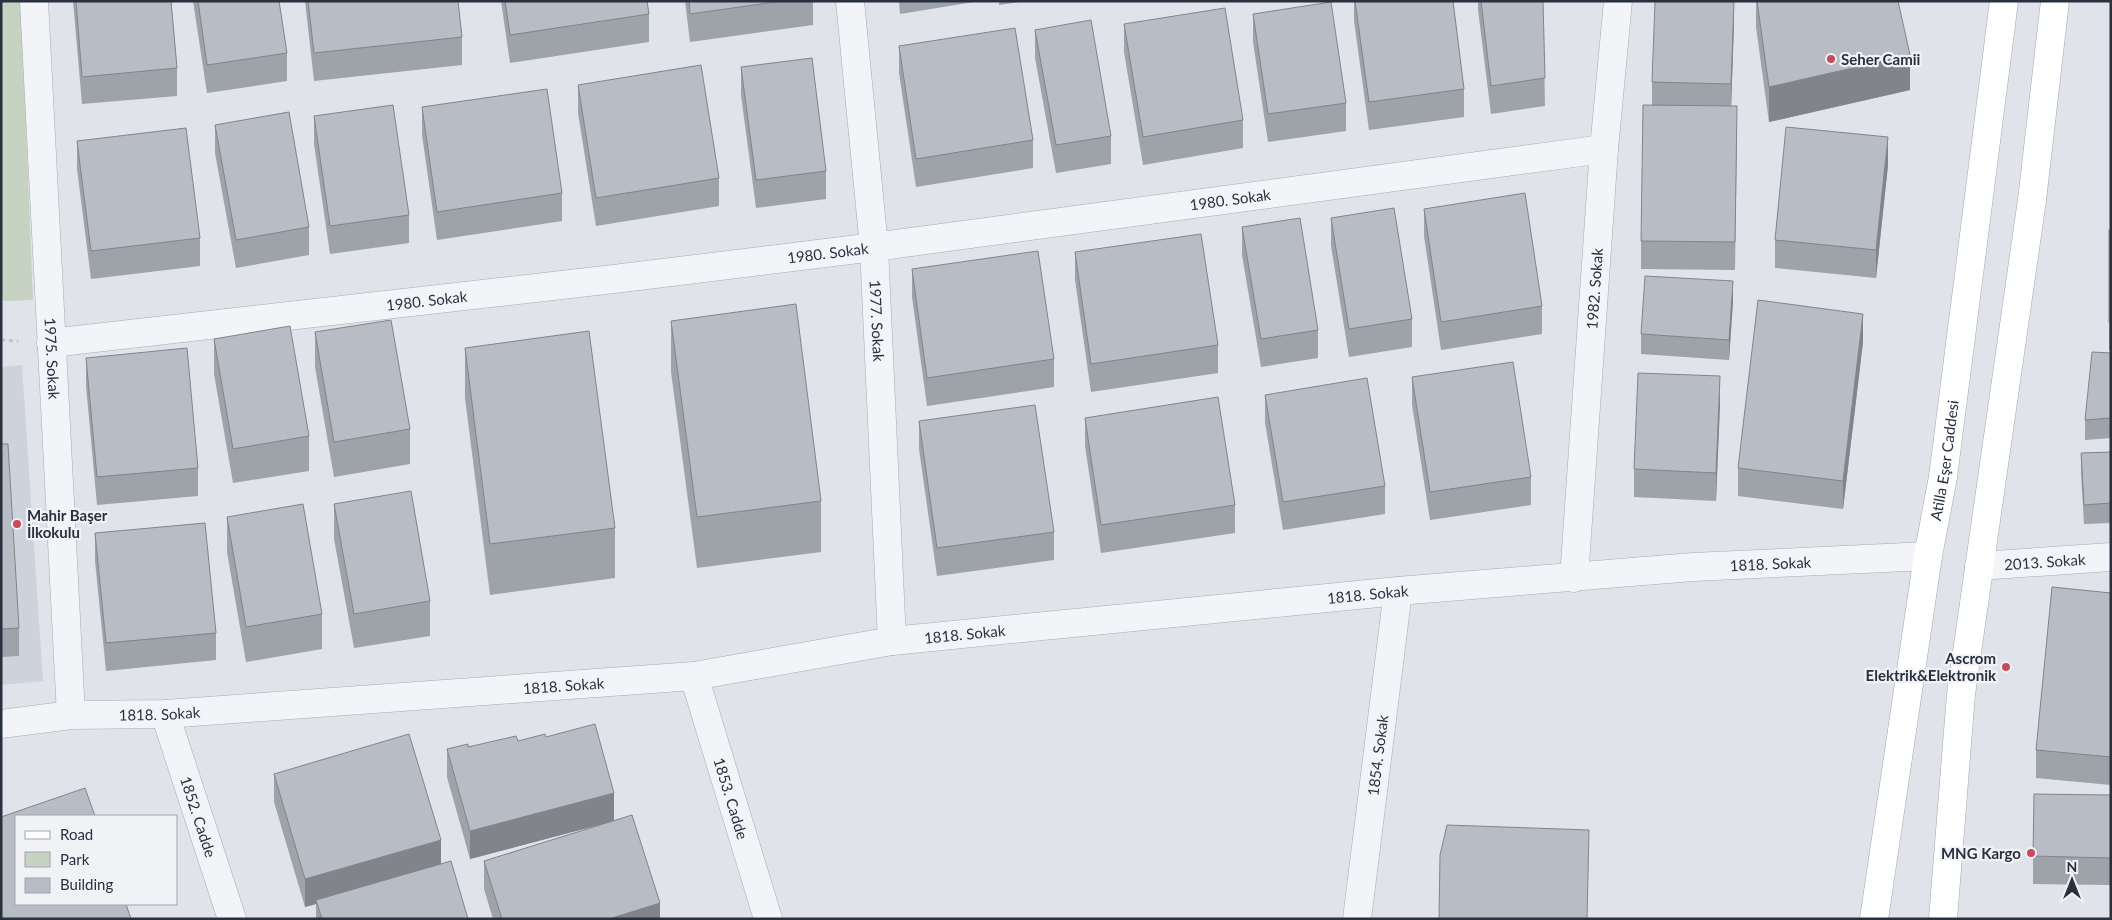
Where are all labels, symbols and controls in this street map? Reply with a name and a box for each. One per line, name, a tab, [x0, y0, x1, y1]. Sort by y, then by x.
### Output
place label: Seher Camii	[1841, 50, 1921, 68]
marker: Seher Camii	[1825, 53, 1837, 65]
street label: 1980. Sokak	[1189, 185, 1272, 214]
street label: 1980. Sokak	[786, 239, 870, 267]
street label: 1982. Sokak	[1582, 247, 1606, 330]
street label: 1977. Sokak	[867, 280, 888, 362]
street label: 1980. Sokak	[385, 287, 468, 314]
street label: 1975. Sokak	[41, 317, 64, 400]
street label: Atilla Eşer Caddesi	[1926, 399, 1962, 522]
place label: Mahir Başer İlkokulu	[27, 506, 108, 541]
marker: Mahir Başer İlkokulu	[11, 518, 23, 530]
street label: 2013. Sokak	[2004, 550, 2087, 573]
street label: 1818. Sokak	[1729, 552, 1812, 574]
street label: 1818. Sokak	[1326, 581, 1409, 607]
street label: 1818. Sokak	[923, 621, 1006, 647]
place label: Ascrom Elektrik&Elektronik	[1866, 649, 1997, 684]
marker: Ascrom Elektrik&Elektronik	[2000, 661, 2012, 673]
street label: 1818. Sokak	[522, 673, 605, 697]
street label: 1818. Sokak	[119, 702, 201, 723]
street label: 1854. Sokak	[1363, 713, 1391, 797]
street label: 1853. Cadde	[710, 755, 752, 842]
street label: 1852. Cadde	[177, 774, 220, 860]
legend	[15, 815, 178, 905]
text: Road	[60, 825, 93, 843]
place label: MNG Kargo	[1941, 844, 2021, 862]
marker: MNG Kargo	[2025, 847, 2037, 859]
text: Park	[60, 850, 90, 868]
north arrow	[2047, 855, 2097, 905]
text: N	[2067, 858, 2077, 875]
text: Building	[60, 875, 113, 893]

